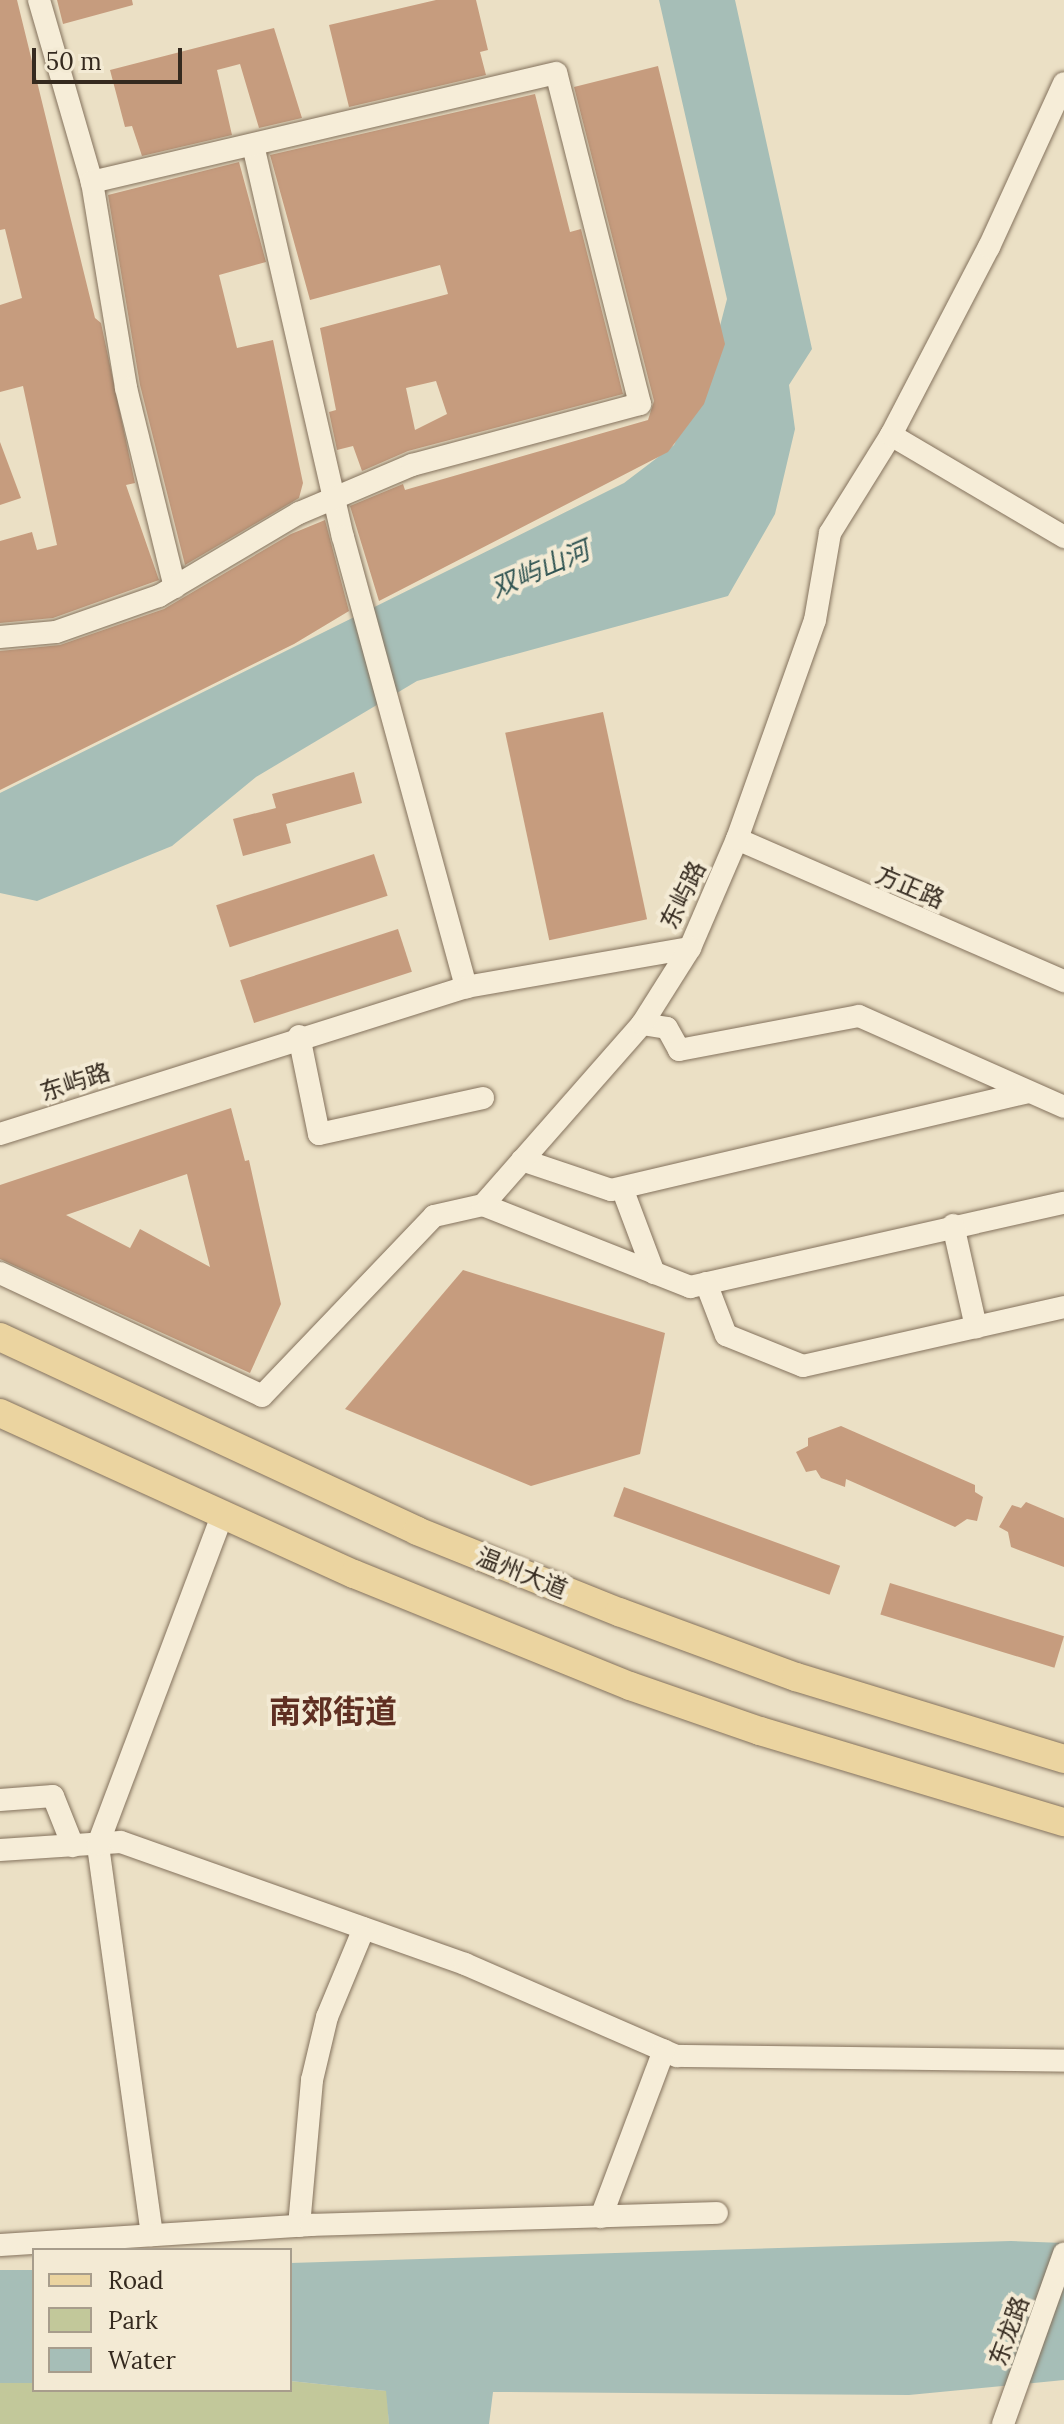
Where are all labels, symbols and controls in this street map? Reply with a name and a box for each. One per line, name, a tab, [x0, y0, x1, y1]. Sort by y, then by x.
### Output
scale bar	[36, 32, 186, 82]
text: 50 m	[46, 46, 102, 77]
water label: 双屿山河	[486, 534, 594, 604]
street label: 东屿路	[654, 856, 712, 934]
street label: 方正路	[871, 860, 949, 914]
street label: 东屿路	[36, 1057, 114, 1107]
street label: 温州大道	[472, 1542, 572, 1604]
district label: 南郊街道	[269, 1693, 397, 1731]
legend	[32, 2248, 292, 2392]
text: Road	[108, 2265, 164, 2296]
street label: 东龙路	[983, 2292, 1035, 2370]
text: Park	[108, 2305, 158, 2336]
text: Water	[108, 2345, 176, 2376]

